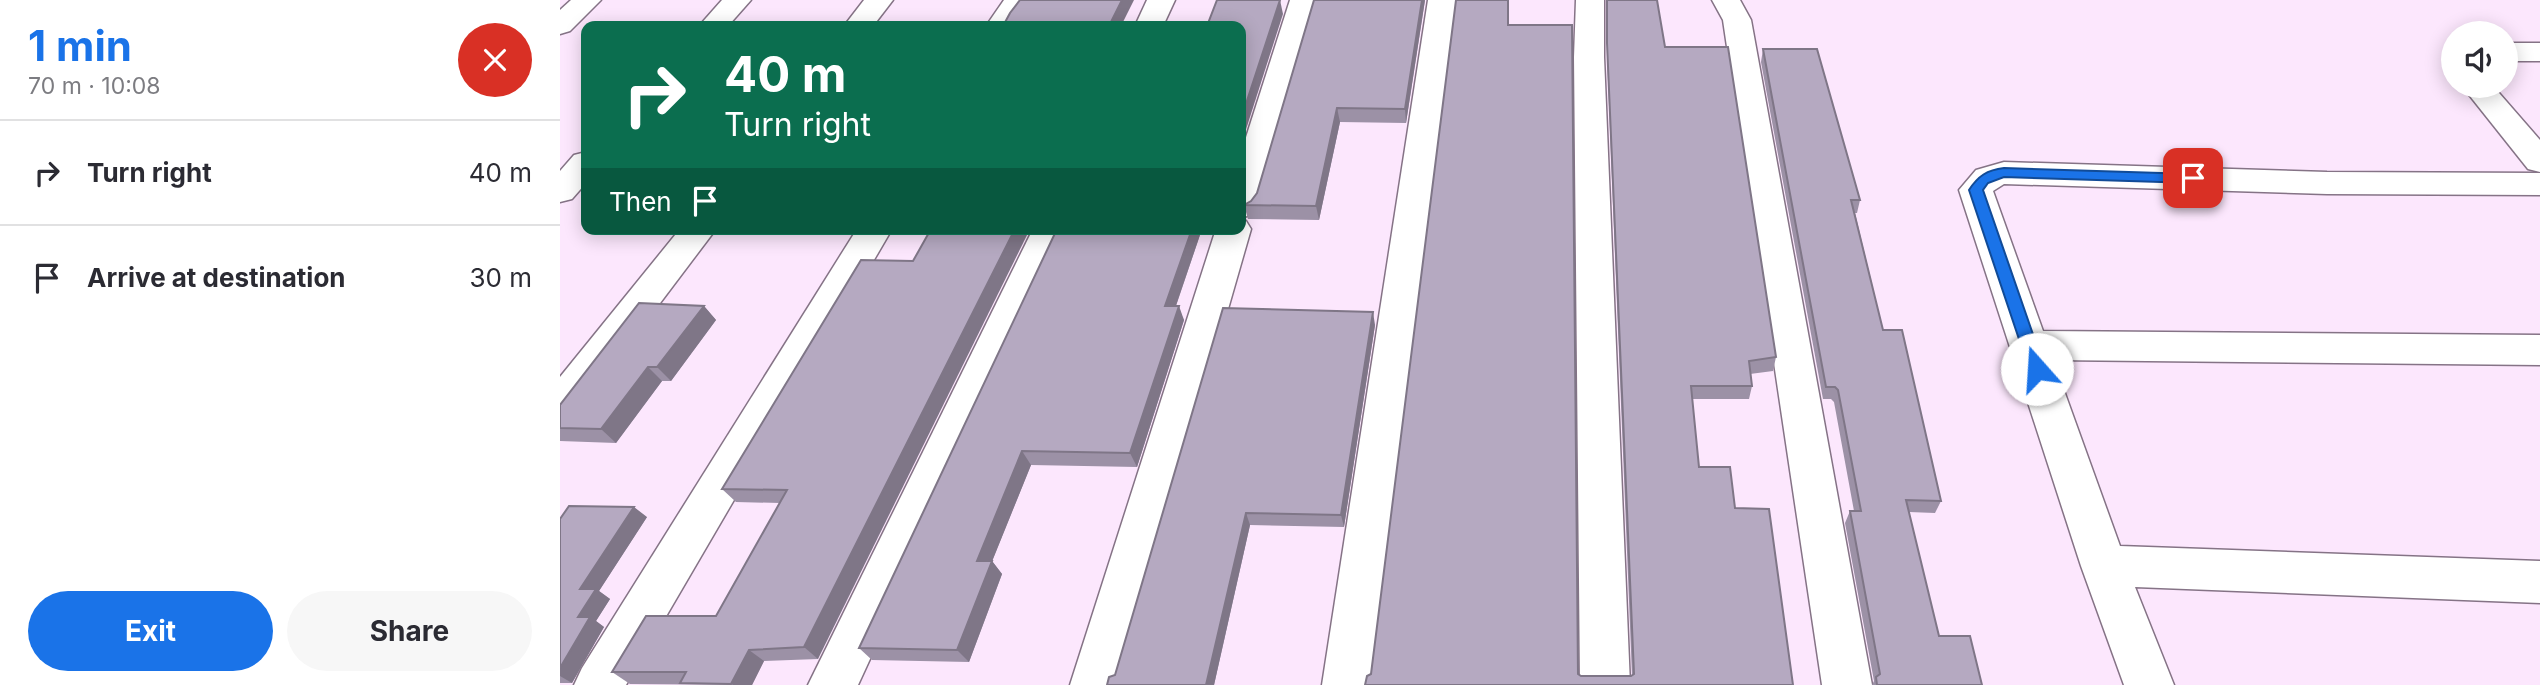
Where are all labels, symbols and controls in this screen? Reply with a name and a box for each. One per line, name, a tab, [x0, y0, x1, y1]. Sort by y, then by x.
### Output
text: 1 min	[28, 20, 132, 71]
map controls	[2441, 21, 2518, 98]
button: sound	[2441, 21, 2518, 98]
button: close	[458, 23, 532, 97]
text: 40 m	[724, 45, 847, 104]
icon: right	[609, 49, 700, 140]
text: 70 m · 10:08	[28, 72, 161, 100]
text: Turn right	[724, 105, 871, 144]
pin	[2163, 148, 2223, 208]
icon: right	[28, 154, 66, 192]
text: Turn right	[87, 157, 212, 188]
text: 40 m	[469, 157, 532, 188]
icon: arrive	[2174, 159, 2212, 197]
icon: arrive	[686, 182, 724, 220]
text: Then	[609, 186, 672, 217]
icon: arrive	[28, 259, 66, 297]
text: Arrive at destination	[87, 262, 346, 293]
text: 30 m	[469, 262, 532, 293]
position arrow	[2000, 332, 2074, 406]
button: Exit	[28, 591, 273, 671]
button: Share	[287, 591, 532, 671]

